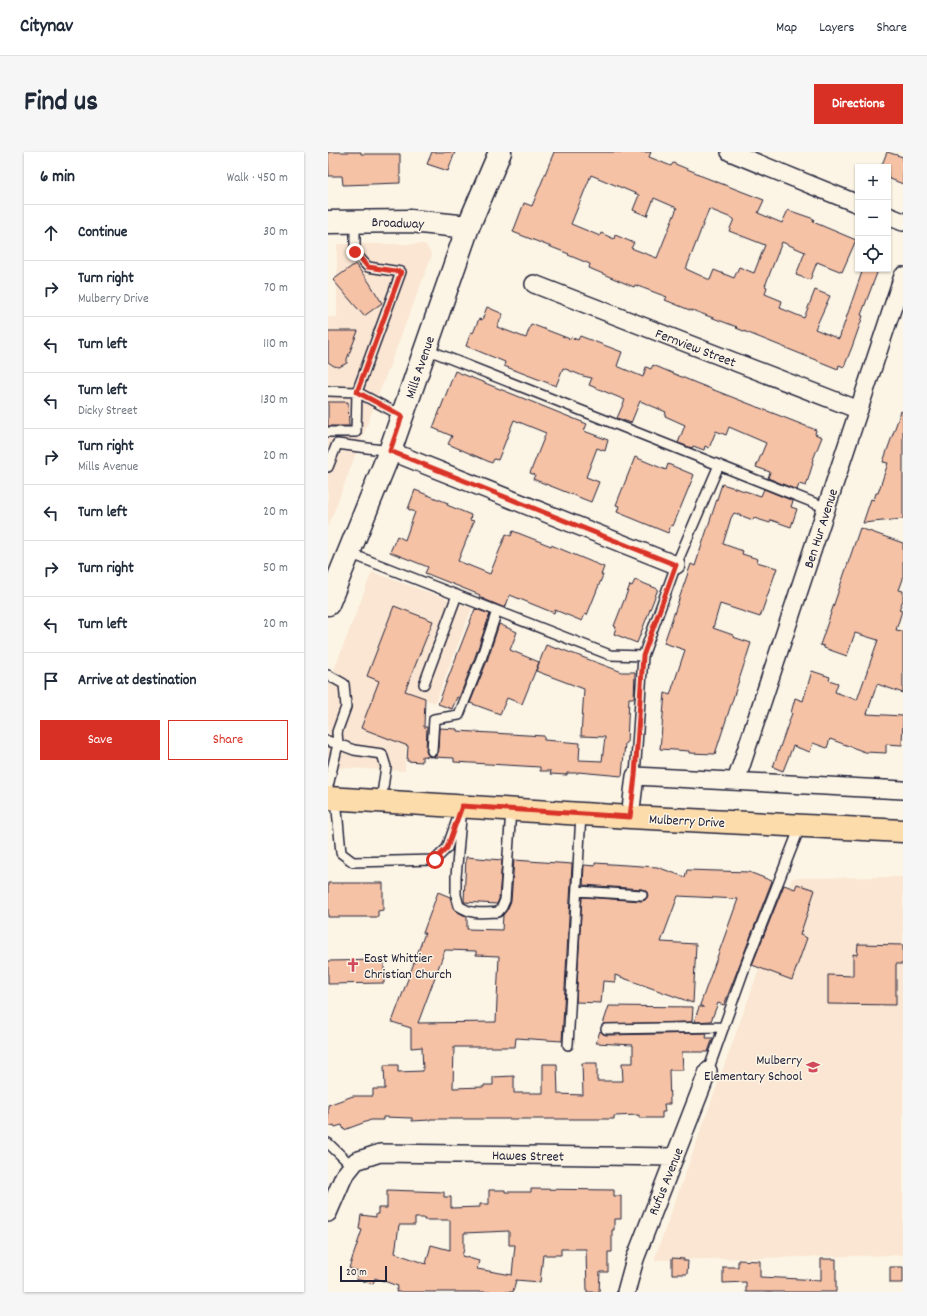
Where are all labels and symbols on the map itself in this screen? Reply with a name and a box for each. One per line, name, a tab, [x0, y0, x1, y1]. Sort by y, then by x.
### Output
street label: Broadway	[371, 213, 425, 235]
route end	[346, 243, 364, 261]
street label: Fernview Street	[652, 324, 738, 373]
street label: Mills Avenue	[401, 334, 441, 402]
street label: Ben Hur Avenue	[800, 486, 844, 571]
street label: Mulberry Drive	[648, 810, 725, 834]
route start	[426, 851, 444, 869]
place label: East Whittier Christian Church	[364, 949, 452, 985]
church icon: East Whittier Christian Church	[345, 957, 361, 973]
place label: Mulberry Elementary School	[704, 1051, 803, 1087]
school or university icon: Mulberry Elementary School	[805, 1059, 821, 1075]
street label: Rufus Avenue	[644, 1145, 689, 1219]
street label: Hawes Street	[492, 1146, 564, 1168]
scale bar	[340, 1264, 387, 1283]

